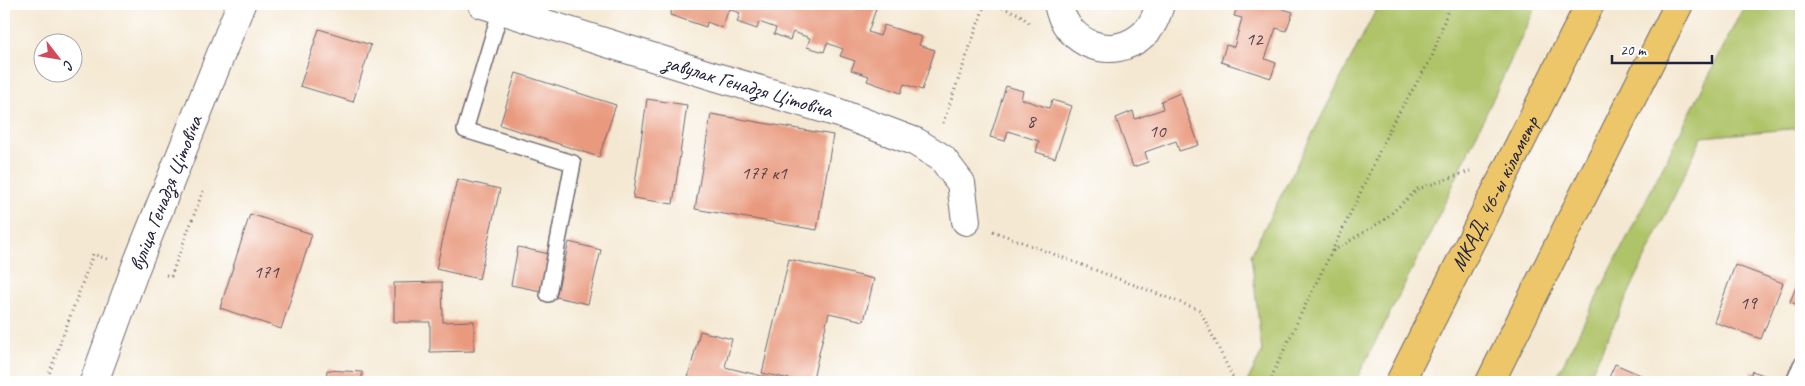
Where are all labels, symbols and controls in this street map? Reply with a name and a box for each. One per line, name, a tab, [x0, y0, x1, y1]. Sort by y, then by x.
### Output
house number: 12	[1245, 27, 1264, 51]
north arrow	[32, 32, 82, 82]
scale bar	[1612, 32, 1712, 64]
text: 20 m	[1620, 41, 1647, 60]
street label: завулак Генадзя Цітовіча	[658, 48, 837, 124]
text: С	[59, 57, 78, 74]
house number: 8	[1027, 109, 1038, 133]
street label: вуліца Генадзя Цітовіча	[123, 110, 209, 274]
street label: МКАД, 46-ы кіламетр	[1445, 111, 1545, 275]
house number: 10	[1148, 119, 1167, 143]
house number: 177 к1	[741, 161, 788, 185]
house number: 171	[253, 260, 280, 284]
house number: 19	[1739, 291, 1758, 315]

